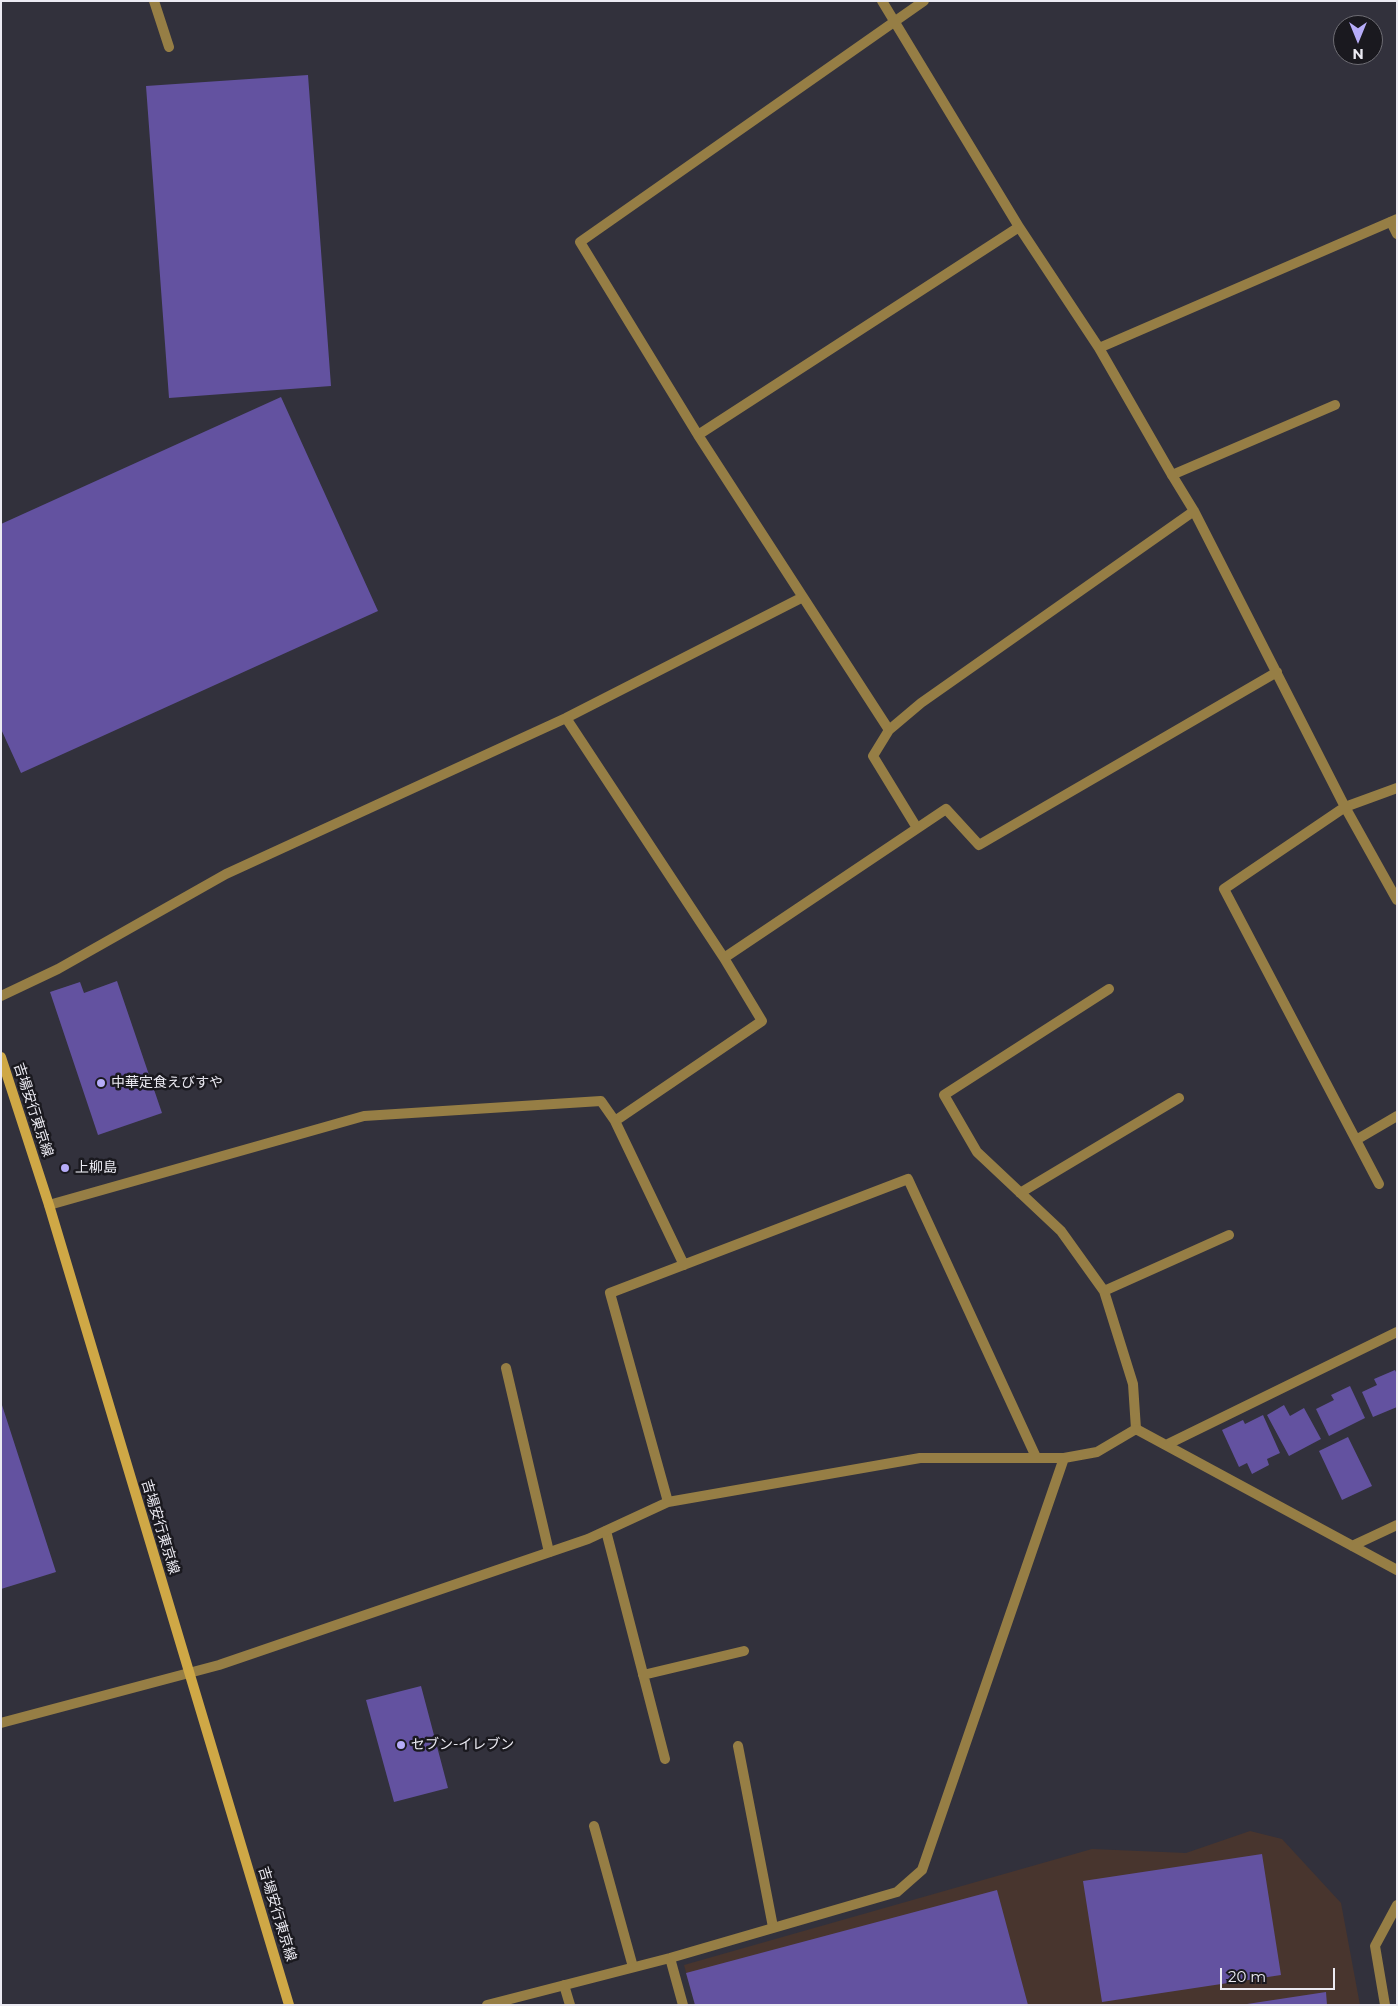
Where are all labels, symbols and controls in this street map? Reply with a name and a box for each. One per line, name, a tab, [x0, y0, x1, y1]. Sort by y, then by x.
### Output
north arrow	[1333, 15, 1383, 65]
text: N	[1352, 45, 1364, 63]
street label: 吉場安行東京線	[10, 1061, 56, 1159]
place label: 中華定食えびすや	[111, 1075, 223, 1091]
marker: 中華定食えびすや	[95, 1077, 107, 1089]
place label: 上柳島	[75, 1160, 117, 1176]
marker: 上柳島	[59, 1162, 71, 1174]
street label: 吉場安行東京線	[138, 1478, 182, 1576]
place label: セブン-イレブン	[411, 1737, 514, 1753]
marker: セブン-イレブン	[395, 1739, 407, 1751]
street label: 吉場安行東京線	[255, 1865, 299, 1963]
scale bar	[1223, 1958, 1338, 1990]
text: 20 m	[1228, 1967, 1266, 1986]

